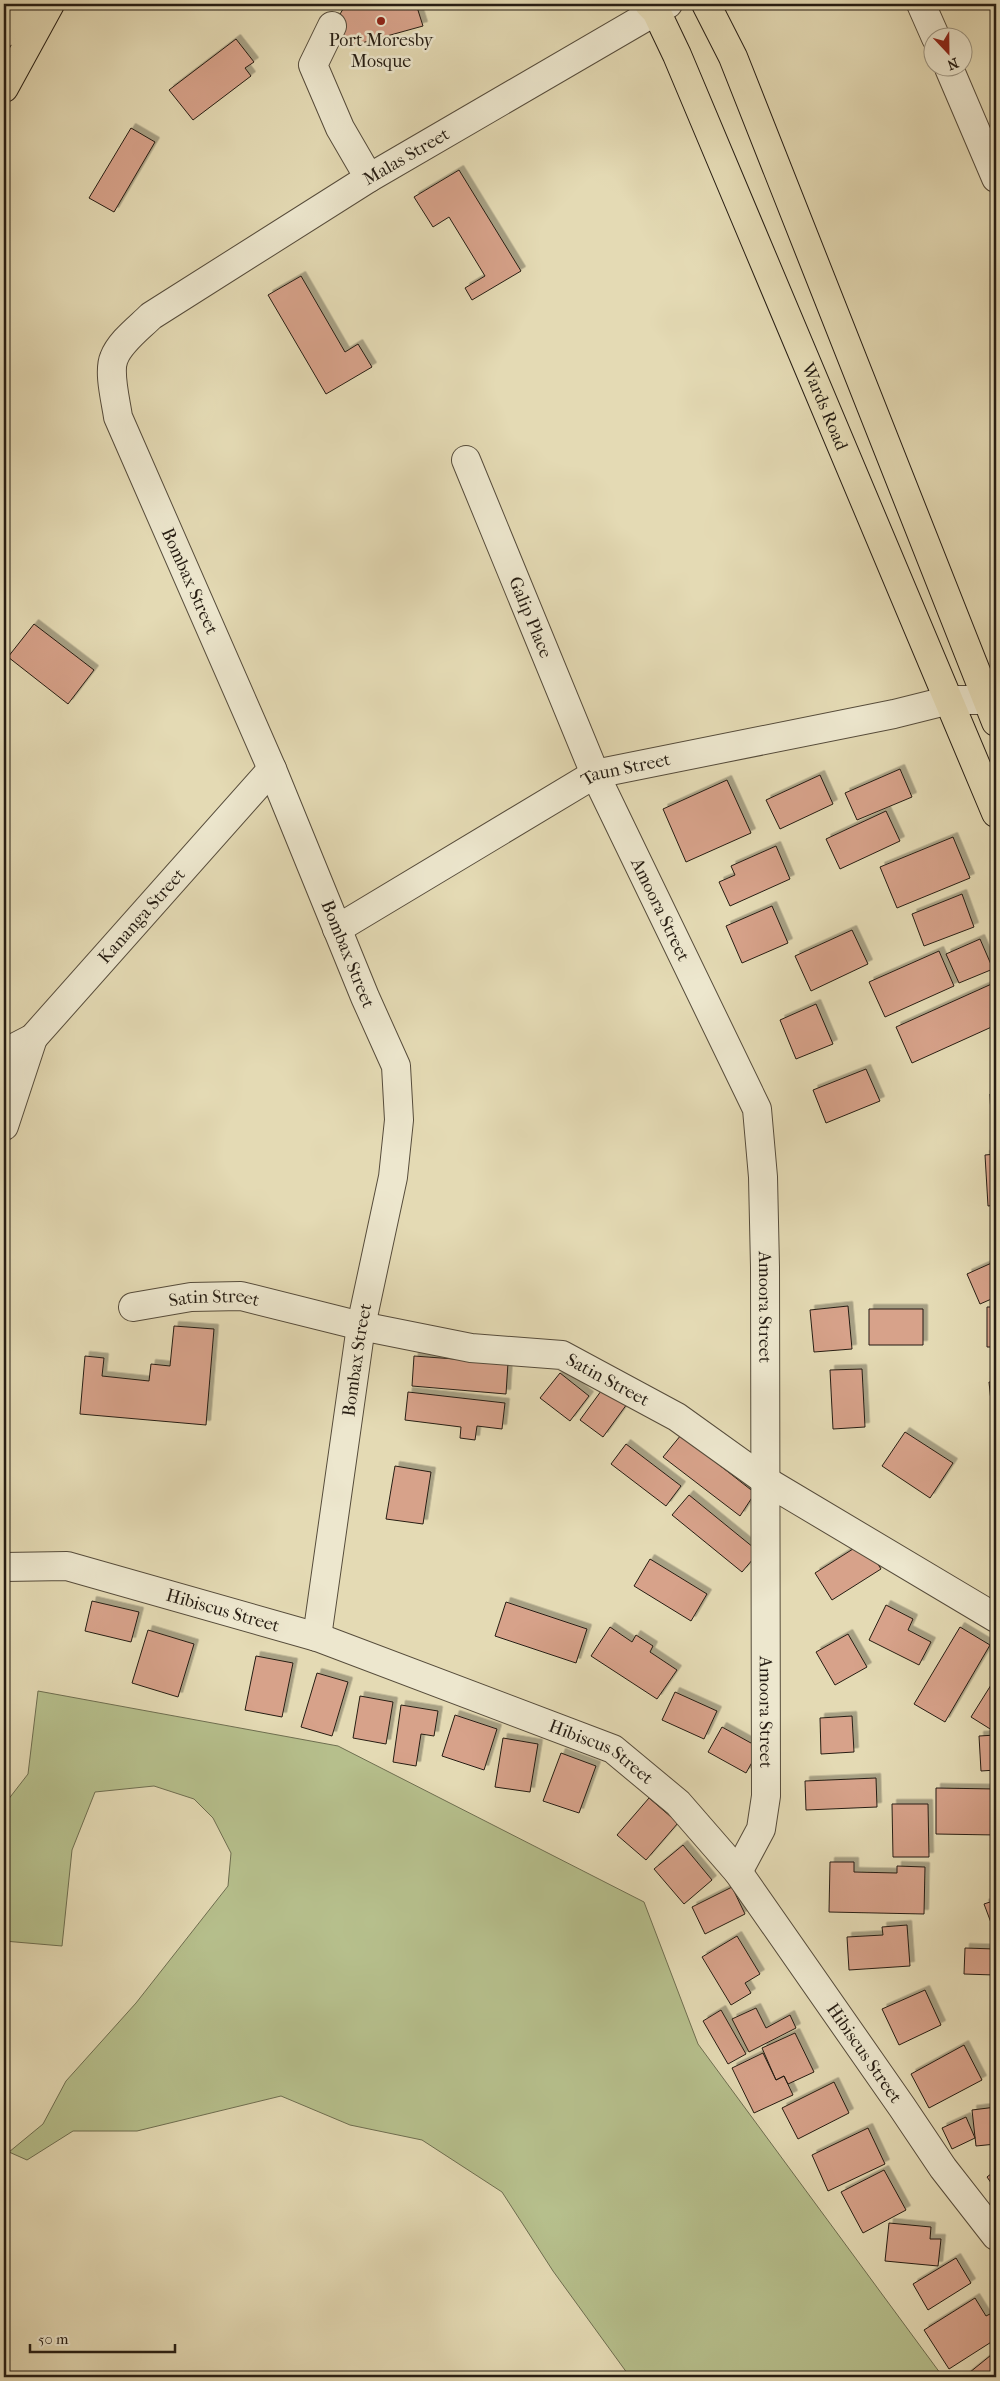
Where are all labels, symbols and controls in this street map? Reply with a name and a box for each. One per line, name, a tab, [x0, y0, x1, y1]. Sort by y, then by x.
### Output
marker: Port Moresby Mosque	[375, 15, 387, 27]
north arrow	[922, 28, 972, 78]
place label: Port Moresby Mosque	[329, 30, 435, 72]
text: N	[944, 54, 961, 74]
street label: Malas Street	[359, 123, 454, 190]
street label: Wards Road	[796, 359, 852, 454]
street label: Bombax Street	[157, 525, 223, 638]
street label: Galip Place	[504, 574, 556, 661]
street label: Taun Street	[577, 749, 673, 791]
street label: Amoora Street	[626, 854, 694, 965]
street label: Kananga Street	[94, 864, 190, 968]
street label: Bombax Street	[316, 897, 379, 1012]
street label: Amoora Street	[754, 1250, 775, 1364]
street label: Satin Street	[167, 1286, 262, 1312]
street label: Bombax Street	[338, 1301, 377, 1418]
street label: Satin Street	[562, 1349, 653, 1411]
street label: Hibiscus Street	[164, 1585, 282, 1637]
street label: Amoora Street	[755, 1655, 776, 1769]
street label: Hibiscus Street	[546, 1716, 658, 1789]
street label: Hibiscus Street	[822, 1999, 906, 2108]
scale bar	[30, 2321, 175, 2353]
text: 50 m	[38, 2330, 69, 2348]

